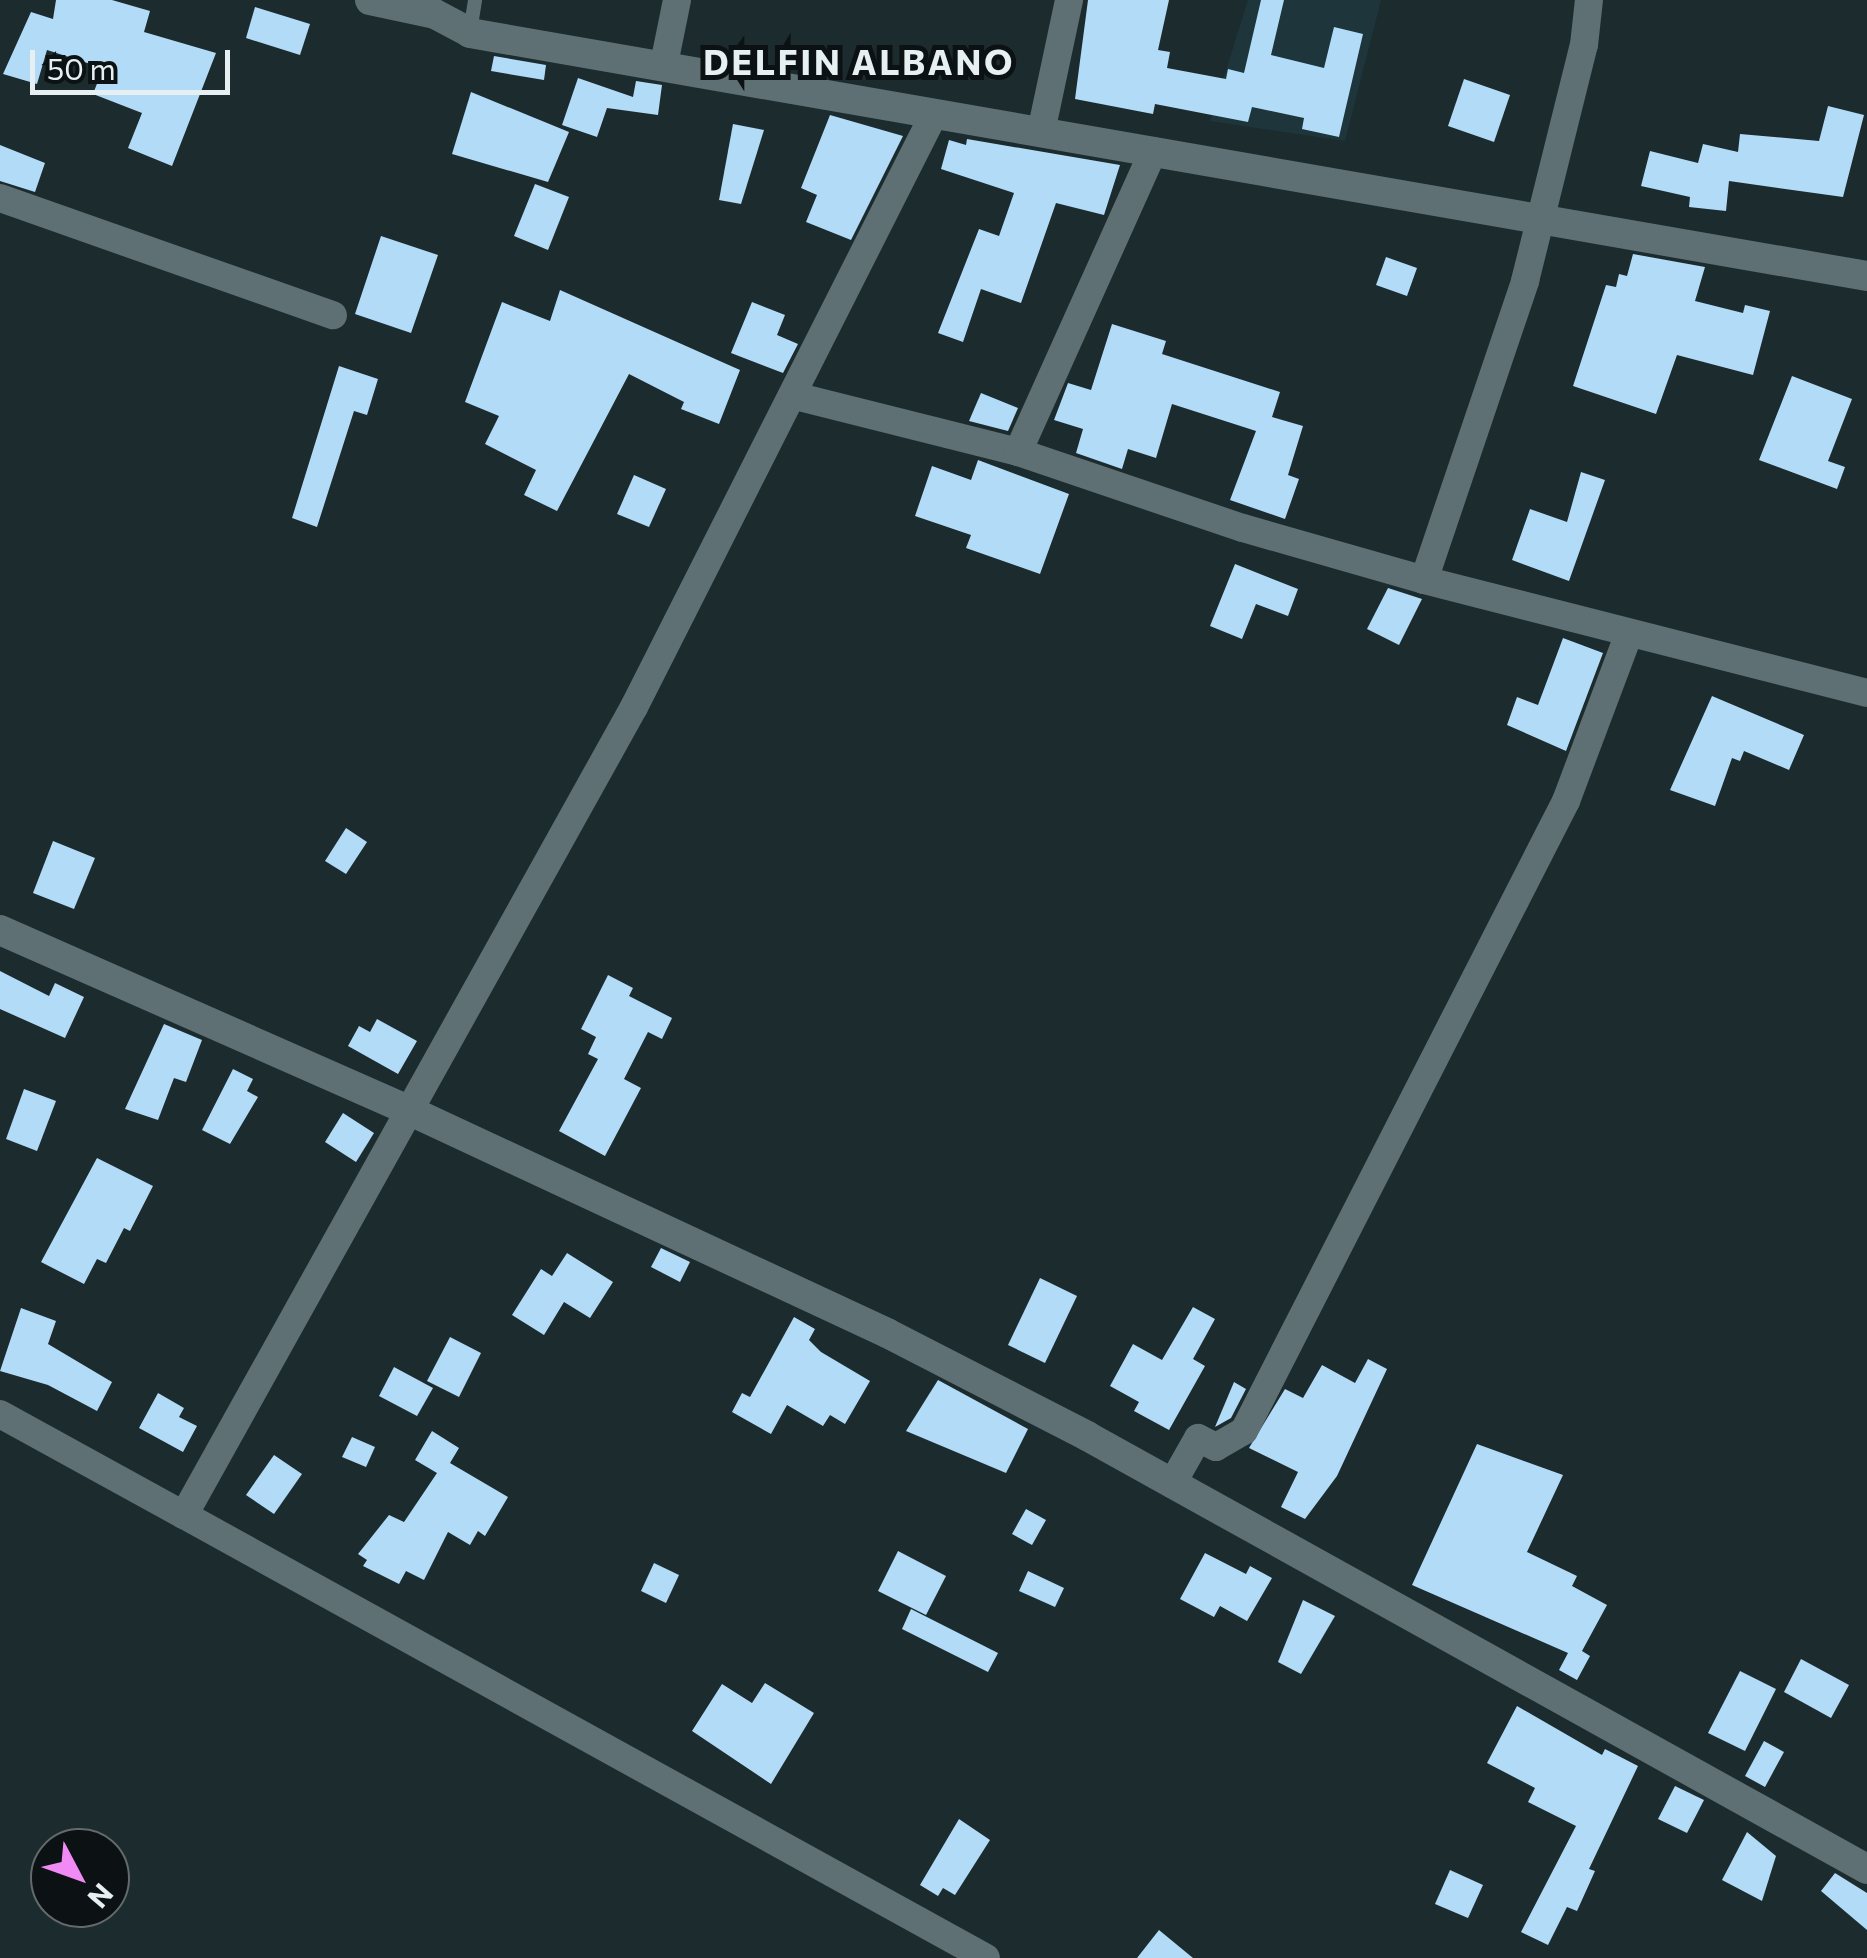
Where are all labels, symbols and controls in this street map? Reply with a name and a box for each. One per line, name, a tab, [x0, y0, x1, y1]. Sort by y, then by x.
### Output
scale bar	[35, 30, 235, 92]
district label: DELFIN ALBANO	[703, 40, 1015, 82]
text: 50 m	[47, 49, 116, 86]
north arrow	[30, 1828, 130, 1928]
text: N	[81, 1877, 121, 1915]

